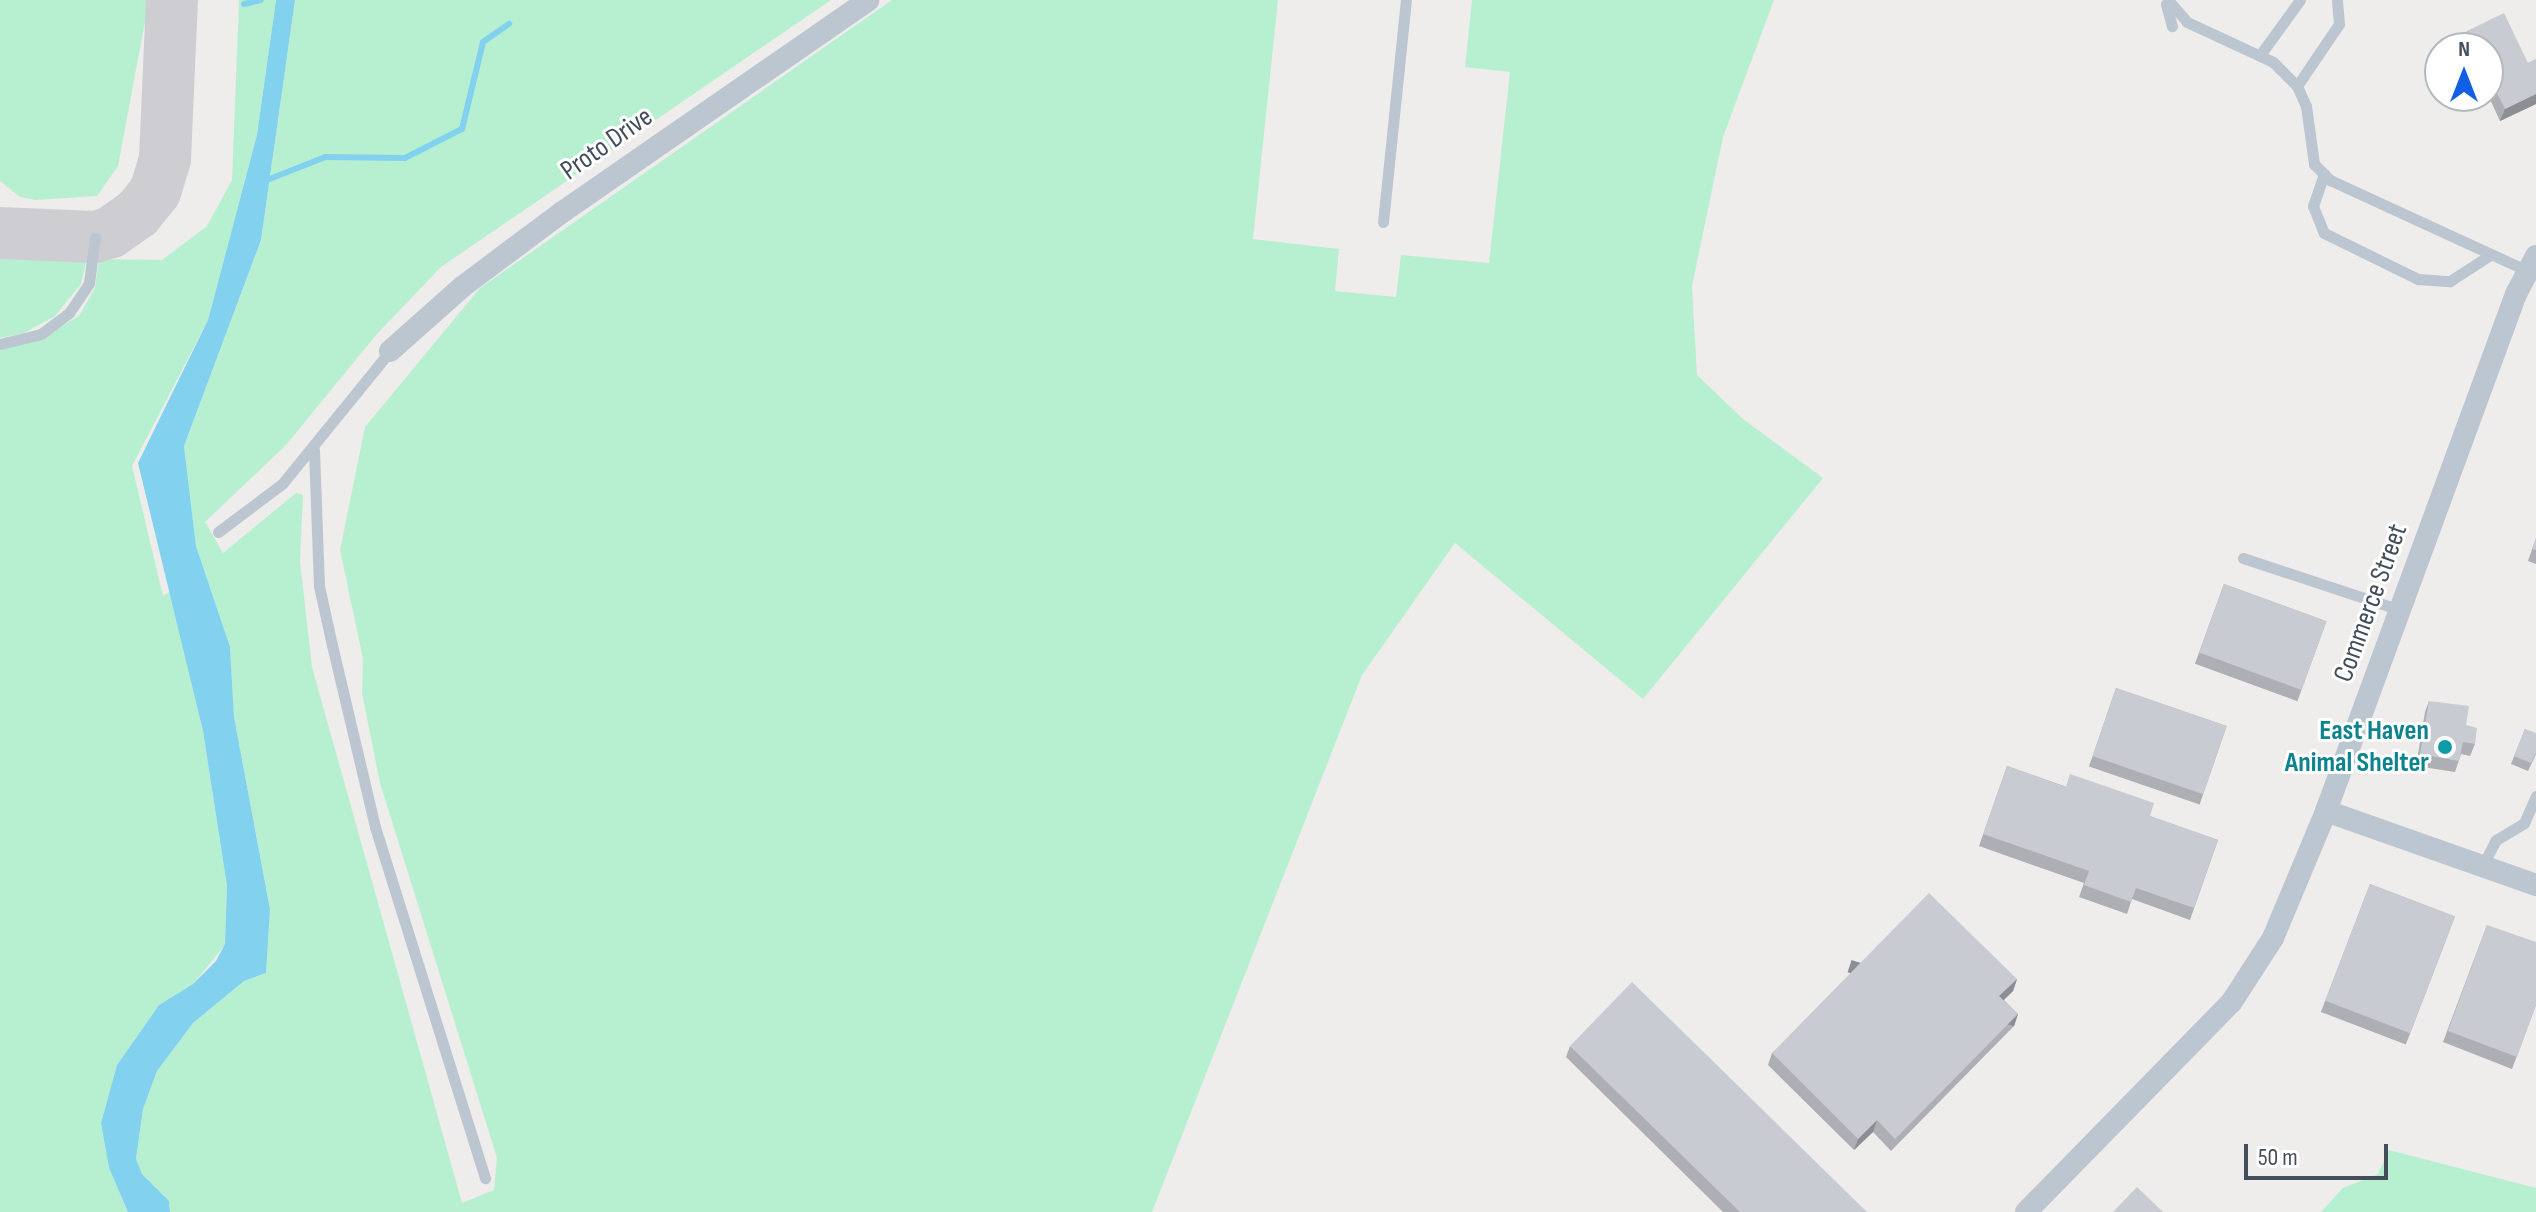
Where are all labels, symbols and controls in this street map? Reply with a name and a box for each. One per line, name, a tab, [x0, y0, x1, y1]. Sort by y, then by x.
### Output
north arrow	[2424, 32, 2504, 112]
text: N	[2458, 36, 2470, 63]
street label: Proto Drive	[555, 100, 659, 188]
street label: Commerce Street	[2327, 519, 2415, 687]
place label: East Haven Animal Shelter	[2285, 714, 2429, 780]
marker: East Haven Animal Shelter	[2436, 738, 2454, 756]
scale bar	[2248, 1128, 2392, 1178]
text: 50 m	[2258, 1143, 2298, 1172]

